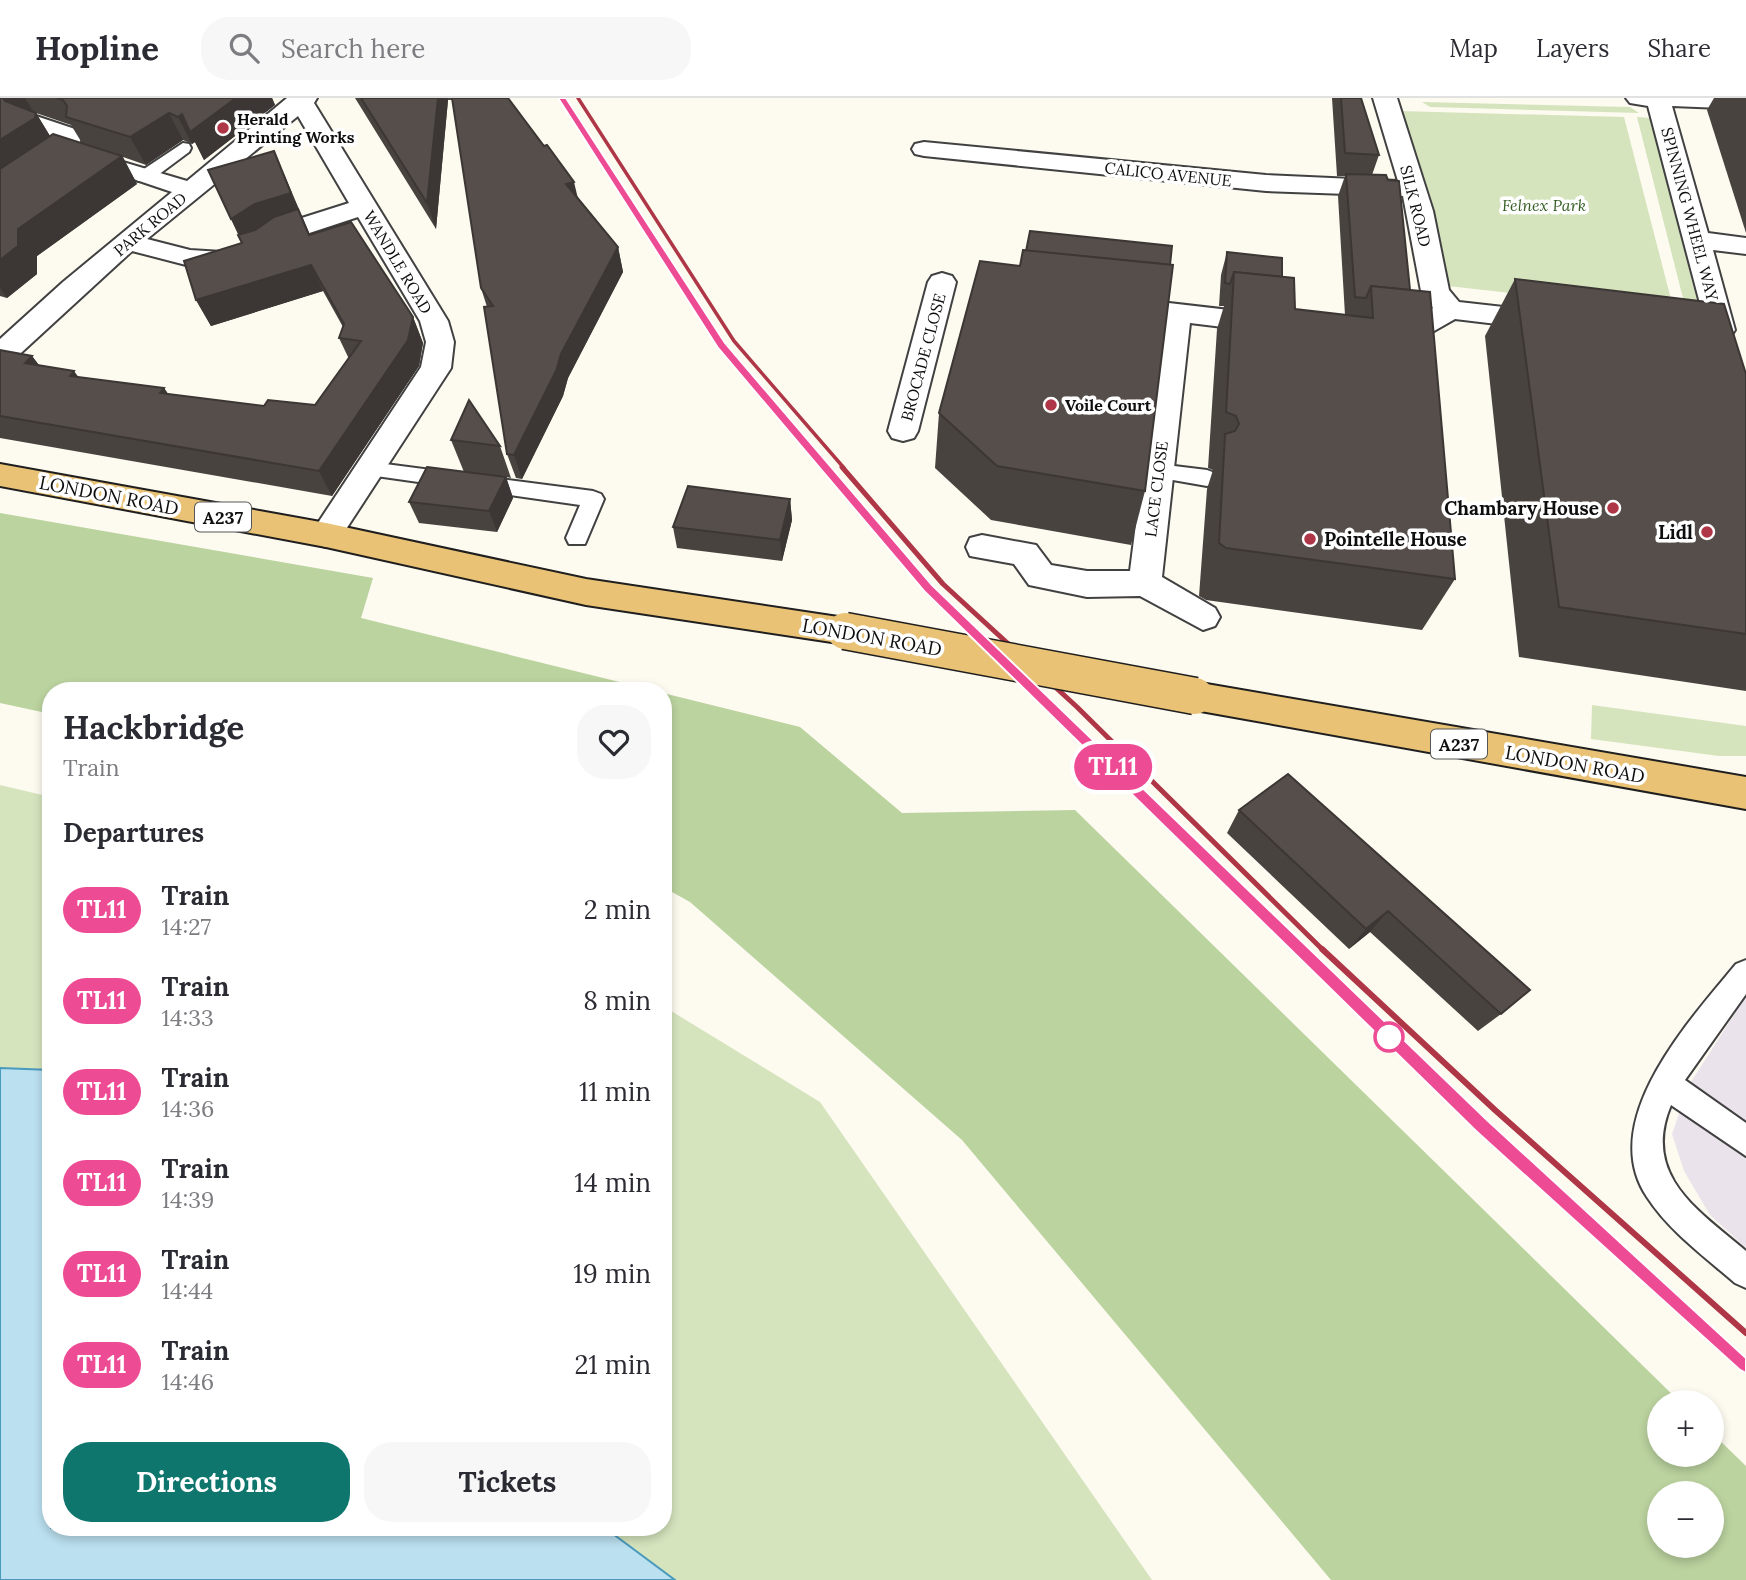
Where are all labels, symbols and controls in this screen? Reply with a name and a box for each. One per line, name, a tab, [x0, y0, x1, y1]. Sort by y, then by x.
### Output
search box	[201, 17, 691, 80]
text: Hopline	[35, 27, 159, 69]
icon: search	[225, 29, 263, 67]
text: Search here	[281, 32, 425, 65]
text: Map	[1449, 33, 1498, 64]
text: Layers	[1536, 33, 1609, 64]
text: Share	[1647, 33, 1711, 64]
place label: Herald Printing Works	[237, 109, 355, 147]
marker: Herald Printing Works	[215, 120, 231, 136]
street label: SPINNING WHEEL WAY	[1657, 125, 1723, 304]
street label: CALICO AVENUE	[1104, 157, 1233, 191]
street label: SILK ROAD	[1396, 163, 1436, 249]
street label: PARK ROAD	[110, 188, 191, 260]
park label: Felnex Park	[1502, 195, 1586, 215]
street label: WANDLE ROAD	[359, 207, 437, 317]
street label: BROCADE CLOSE	[896, 291, 950, 423]
place label: Voile Court	[1065, 395, 1152, 415]
marker: Voile Court	[1043, 397, 1059, 413]
street label: LACE CLOSE	[1140, 440, 1172, 538]
street label: LONDON ROAD	[37, 470, 181, 520]
place label: Chambary House	[1444, 496, 1599, 520]
marker: Chambary House	[1605, 500, 1621, 516]
road number: A237	[195, 502, 251, 531]
place label: Lidl	[1658, 520, 1693, 544]
marker: Lidl	[1699, 524, 1715, 540]
place label: Pointelle House	[1324, 527, 1467, 551]
marker: Pointelle House	[1302, 531, 1318, 547]
street label: LONDON ROAD	[800, 613, 944, 661]
button: heart	[577, 705, 651, 779]
text: Hackbridge	[63, 706, 244, 748]
road number: A237	[1431, 730, 1487, 758]
street label: LONDON ROAD	[1503, 740, 1647, 788]
line badge: TL11	[1064, 744, 1162, 790]
text: TL11	[1088, 751, 1138, 782]
text: Train	[63, 753, 119, 782]
text: Departures	[63, 816, 204, 849]
text: Train	[162, 879, 229, 912]
text: 2 min	[584, 893, 651, 926]
text: TL11	[77, 894, 127, 925]
text: 14:27	[162, 912, 211, 941]
text: Train	[162, 970, 229, 1003]
text: 8 min	[583, 984, 651, 1017]
text: TL11	[77, 985, 127, 1016]
text: 14:33	[162, 1003, 214, 1032]
unlabelled marker	[1374, 1022, 1404, 1052]
text: Train	[162, 1061, 229, 1094]
text: 11 min	[579, 1075, 651, 1108]
text: TL11	[77, 1076, 127, 1107]
text: 14:36	[162, 1094, 214, 1123]
text: Train	[162, 1152, 229, 1185]
text: 14 min	[574, 1166, 651, 1199]
text: TL11	[77, 1167, 127, 1198]
text: 14:39	[162, 1185, 214, 1214]
text: Train	[162, 1243, 229, 1276]
text: 19 min	[573, 1257, 651, 1290]
text: TL11	[77, 1258, 127, 1289]
text: 14:44	[162, 1276, 213, 1305]
text: Train	[162, 1334, 229, 1367]
text: 21 min	[574, 1348, 651, 1381]
text: TL11	[77, 1349, 127, 1380]
text: 14:46	[162, 1367, 214, 1396]
map controls	[1647, 1390, 1724, 1558]
button: +	[1647, 1390, 1724, 1467]
button: Directions	[63, 1442, 350, 1522]
button: Tickets	[364, 1442, 651, 1522]
button: −	[1647, 1481, 1724, 1558]

